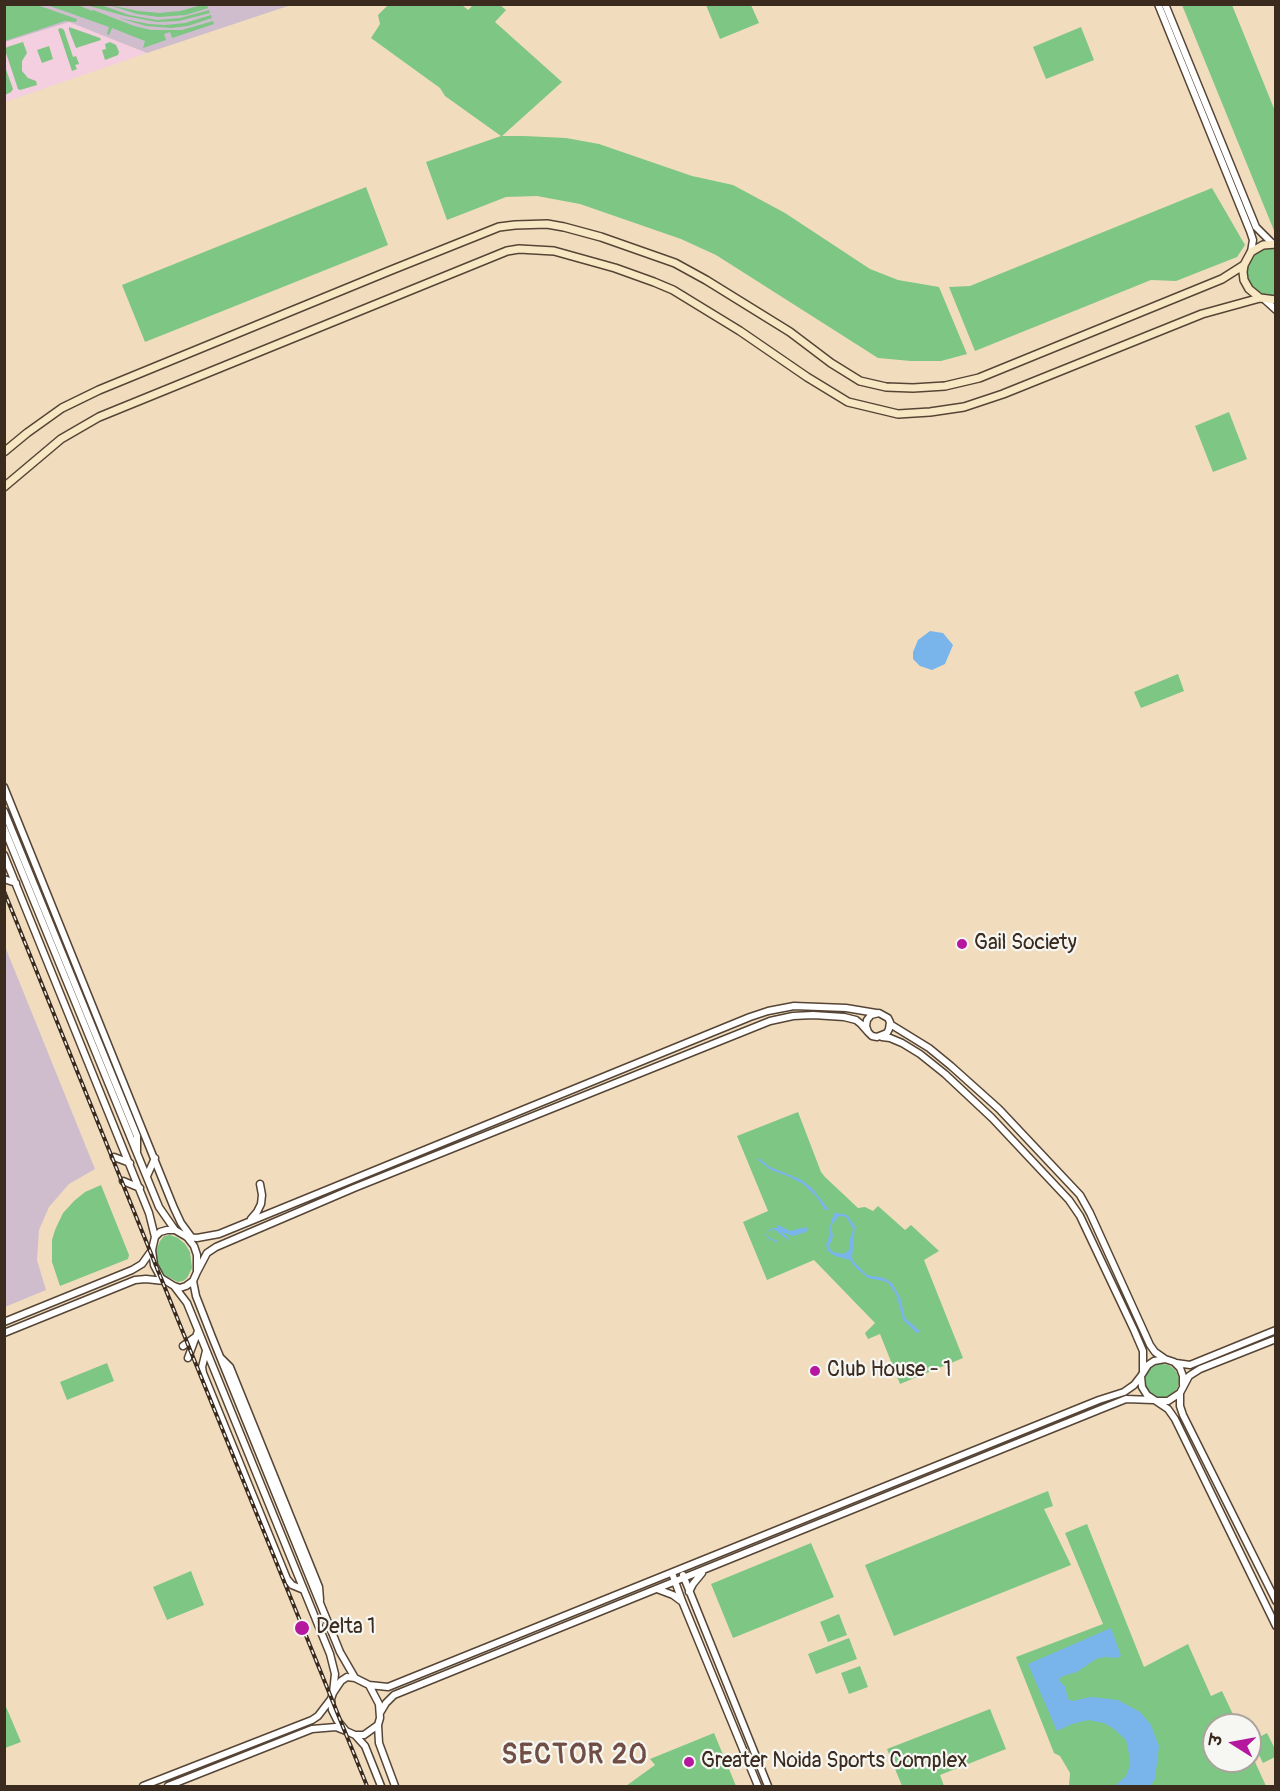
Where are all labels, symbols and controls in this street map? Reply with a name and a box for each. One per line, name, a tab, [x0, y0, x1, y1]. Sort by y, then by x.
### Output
place label: Gail Society	[974, 931, 1077, 957]
marker: Gail Society	[955, 937, 969, 951]
place label: Club House - 1	[827, 1358, 952, 1384]
marker: Club House - 1	[808, 1364, 822, 1378]
place label: Delta 1	[316, 1615, 376, 1641]
marker: Delta 1	[293, 1619, 311, 1637]
north arrow	[1202, 1713, 1262, 1773]
text: उ	[1205, 1733, 1227, 1747]
district label: SECTOR 20	[501, 1740, 649, 1772]
place label: Greater Noida Sports Complex	[701, 1749, 968, 1775]
marker: Greater Noida Sports Complex	[682, 1755, 696, 1769]

